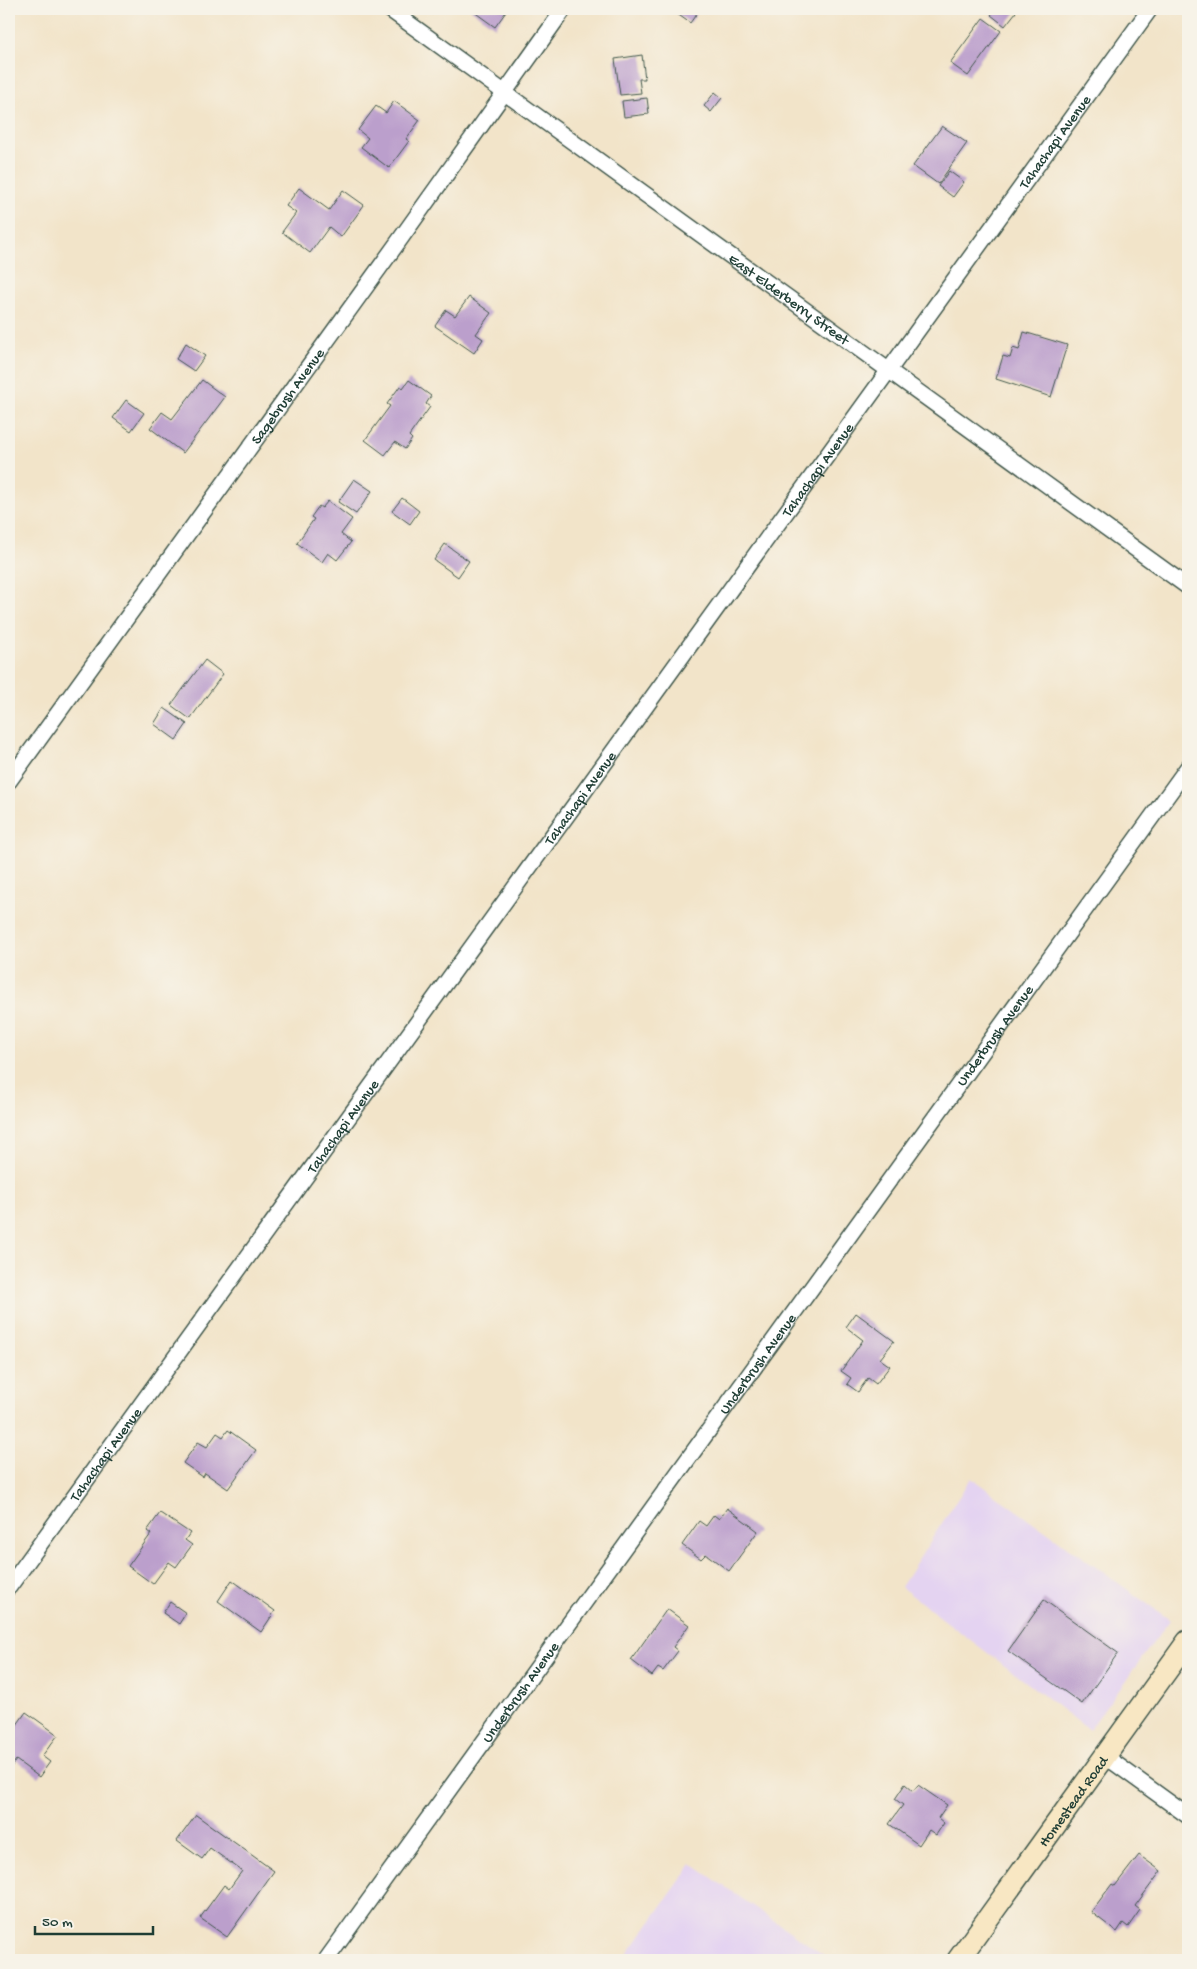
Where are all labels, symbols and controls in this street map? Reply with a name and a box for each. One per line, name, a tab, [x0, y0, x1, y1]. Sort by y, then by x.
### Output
street label: Tahachapi Avenue	[1015, 92, 1096, 194]
street label: East Elderberry Street	[724, 250, 854, 351]
street label: Sagebrush Avenue	[248, 345, 330, 449]
street label: Tahachapi Avenue	[778, 420, 859, 522]
street label: Tahachapi Avenue	[541, 748, 621, 850]
street label: Underbrush Avenue	[953, 982, 1039, 1090]
street label: Tahachapi Avenue	[304, 1076, 384, 1178]
street label: Underbrush Avenue	[716, 1310, 801, 1419]
street label: Tahachapi Avenue	[66, 1405, 147, 1506]
street label: Underbrush Avenue	[479, 1639, 564, 1747]
street label: Homestead Road	[1035, 1752, 1114, 1851]
scale bar	[35, 1904, 152, 1936]
text: 50 m	[42, 1914, 73, 1932]

